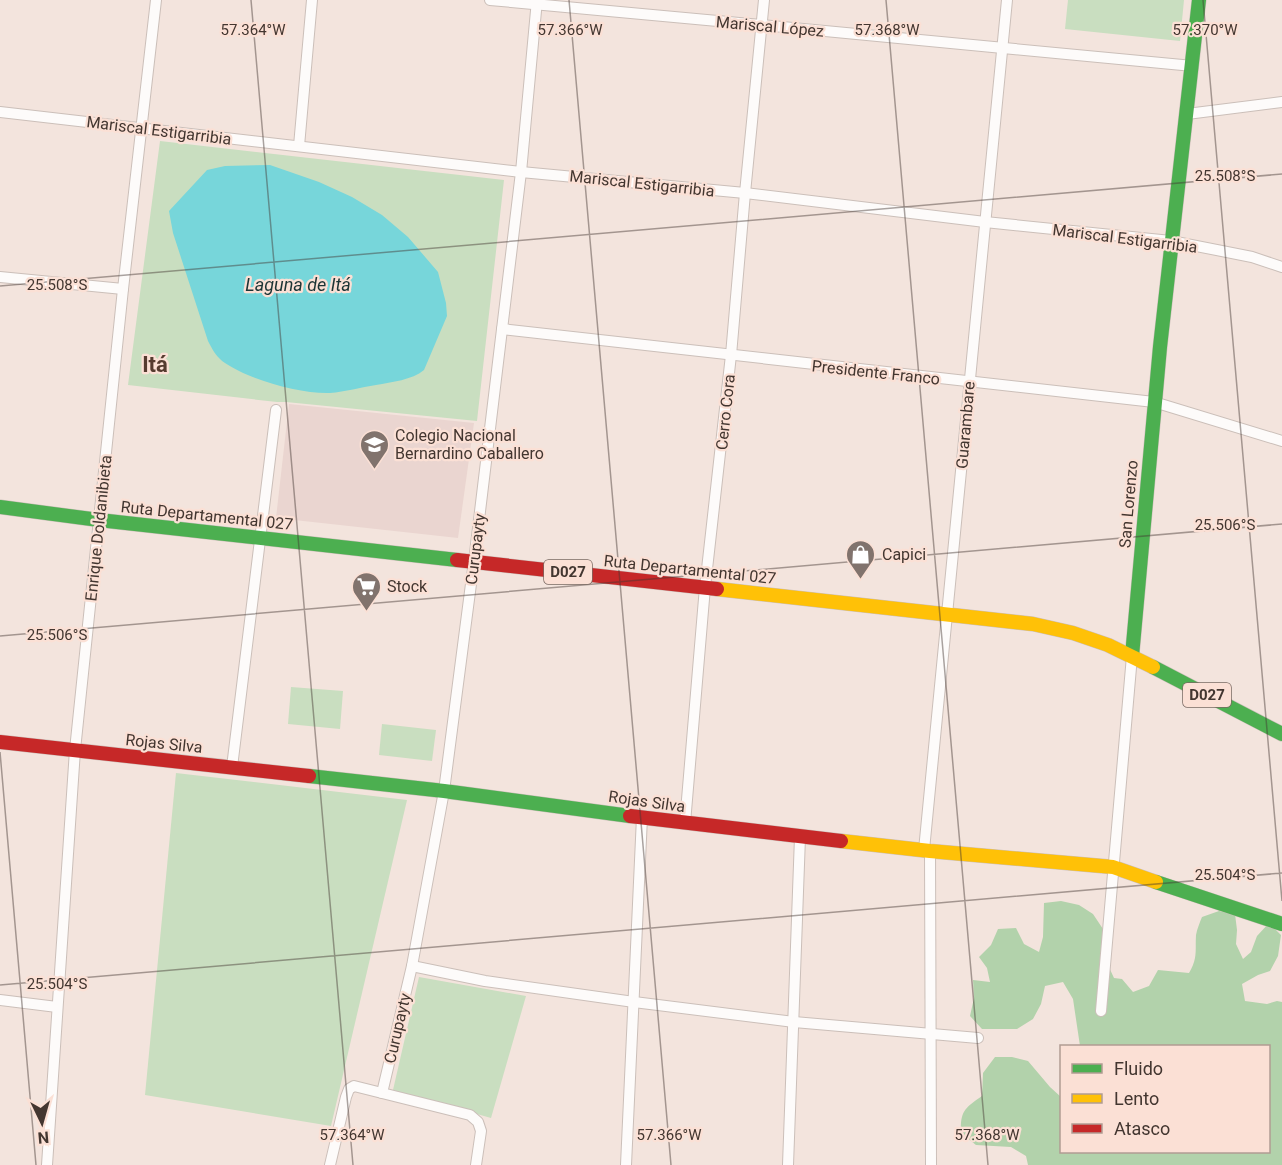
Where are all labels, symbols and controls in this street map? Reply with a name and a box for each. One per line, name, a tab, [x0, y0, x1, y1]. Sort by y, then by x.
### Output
street label: Mariscal López	[715, 12, 825, 41]
text: 57.364°W	[220, 21, 286, 39]
text: 57.366°W	[537, 21, 603, 39]
text: 57.368°W	[854, 21, 920, 39]
text: 57.370°W	[1172, 21, 1238, 39]
street label: Mariscal Estigarribia	[85, 112, 232, 149]
street label: Mariscal Estigarribia	[569, 166, 715, 201]
text: 25.508°S	[1195, 167, 1255, 185]
street label: Mariscal Estigarribia	[1051, 220, 1198, 257]
water label: Laguna de Itá	[245, 274, 351, 295]
text: 25.508°S	[27, 276, 87, 294]
district label: Itá	[142, 352, 168, 377]
street label: Presidente Franco	[811, 356, 941, 389]
street label: Cerro Cora	[712, 373, 739, 451]
street label: Guarambare	[952, 381, 979, 470]
place label: Colegio Nacional Bernardino Caballero	[395, 426, 544, 463]
school or university icon: Colegio Nacional Bernardino Caballero	[358, 428, 390, 470]
street label: Enrique Doldanibieta	[81, 454, 116, 602]
street label: San Lorenzo	[1115, 459, 1142, 549]
street label: Ruta Departamental 027	[120, 497, 294, 534]
street label: Curupayty	[462, 512, 489, 586]
text: 25.506°S	[1195, 516, 1255, 534]
shop icon: Capici	[845, 538, 877, 580]
place label: Capici	[882, 545, 926, 564]
street label: Ruta Departamental 027	[603, 551, 777, 588]
road number: D027	[544, 560, 592, 584]
supermarket icon: Stock	[350, 570, 382, 612]
place label: Stock	[387, 577, 428, 596]
text: 25.506°S	[27, 626, 87, 644]
road number: D027	[1183, 683, 1231, 707]
street label: Rojas Silva	[124, 730, 203, 757]
street label: Rojas Silva	[607, 787, 687, 816]
text: 25.504°S	[1195, 866, 1255, 884]
text: 25.504°S	[27, 975, 87, 993]
street label: Curupayty	[380, 991, 415, 1065]
legend	[1060, 1045, 1270, 1153]
text: Fluido	[1114, 1058, 1163, 1079]
text: Lento	[1114, 1088, 1159, 1109]
north arrow	[12, 1093, 72, 1153]
text: Atasco	[1114, 1118, 1170, 1139]
text: 57.364°W	[319, 1126, 385, 1144]
text: 57.366°W	[636, 1126, 702, 1144]
text: 57.368°W	[954, 1126, 1020, 1144]
text: N	[37, 1127, 50, 1147]

